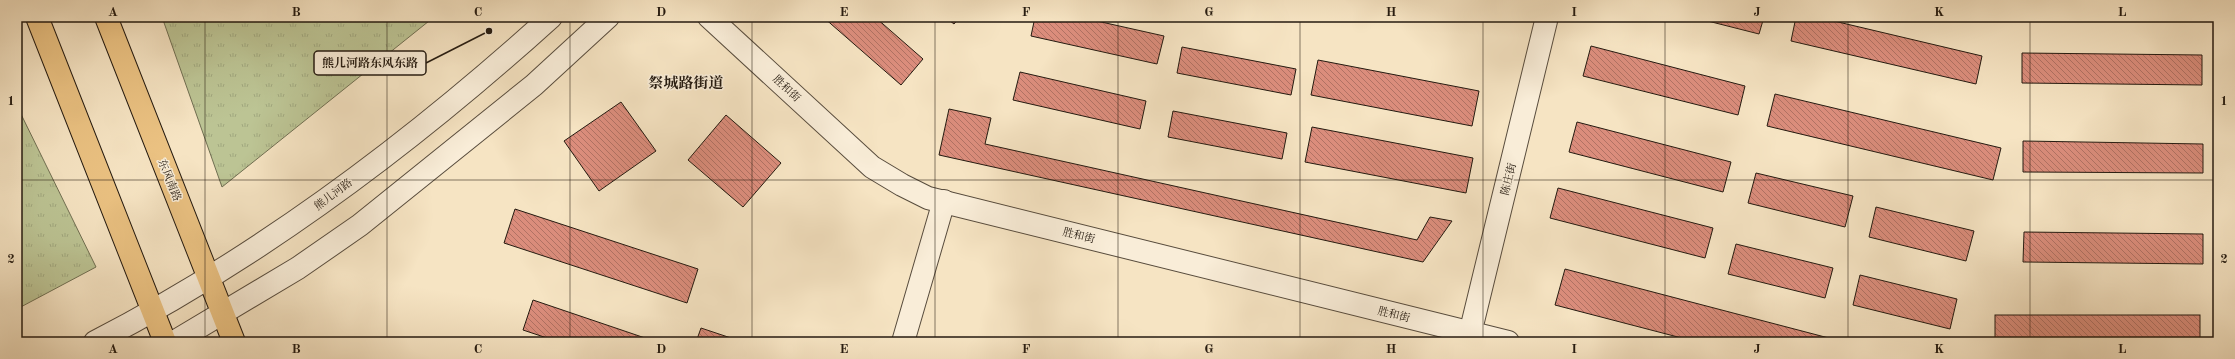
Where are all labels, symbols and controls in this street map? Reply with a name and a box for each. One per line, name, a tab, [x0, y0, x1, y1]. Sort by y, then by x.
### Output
text: A	[108, 6, 118, 19]
text: B	[291, 6, 301, 19]
text: C	[474, 6, 482, 19]
text: D	[656, 6, 666, 19]
text: E	[840, 6, 849, 19]
text: F	[1022, 6, 1031, 19]
text: G	[1204, 6, 1214, 19]
text: H	[1386, 6, 1397, 19]
text: I	[1571, 6, 1577, 19]
text: J	[1753, 6, 1761, 19]
text: K	[1934, 6, 1944, 19]
text: L	[2118, 6, 2127, 19]
callout: 熊儿河路东风东路	[314, 51, 426, 75]
text: 熊儿河路东风东路	[322, 56, 418, 70]
street label: 胜和街	[770, 72, 803, 104]
district label: 祭城路街道	[648, 75, 724, 92]
text: 1	[7, 95, 15, 108]
text: 1	[2220, 95, 2228, 108]
street label: 东风南路	[155, 157, 184, 203]
street label: 陈庄街	[1498, 162, 1519, 197]
street label: 熊儿河路	[312, 176, 355, 213]
street label: 胜和街	[1061, 225, 1096, 246]
text: 2	[7, 253, 15, 266]
text: 2	[2220, 253, 2228, 266]
street label: 胜和街	[1376, 304, 1411, 325]
text: A	[108, 343, 118, 356]
text: B	[291, 343, 301, 356]
text: C	[474, 343, 482, 356]
text: D	[656, 343, 666, 356]
text: E	[840, 343, 849, 356]
text: F	[1022, 343, 1031, 356]
text: G	[1204, 343, 1214, 356]
text: H	[1386, 343, 1397, 356]
text: I	[1571, 343, 1577, 356]
text: J	[1753, 343, 1761, 356]
text: K	[1934, 343, 1944, 356]
text: L	[2118, 343, 2127, 356]

